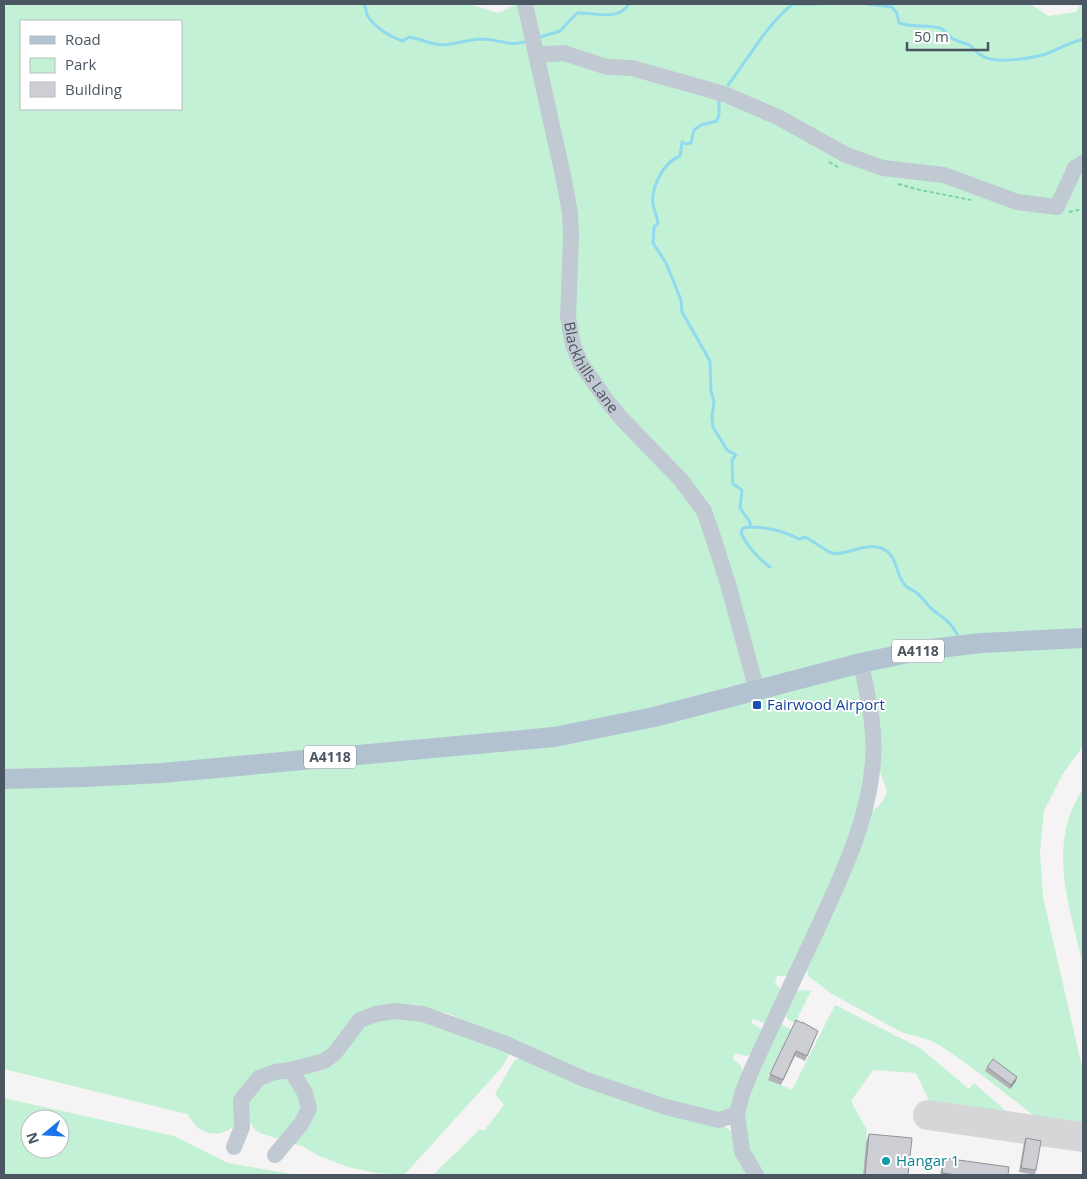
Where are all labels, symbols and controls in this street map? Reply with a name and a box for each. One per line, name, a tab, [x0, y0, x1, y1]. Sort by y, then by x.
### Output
legend	[20, 20, 182, 110]
scale bar	[907, 20, 988, 52]
text: 50 m	[914, 26, 949, 46]
text: Road	[65, 29, 101, 49]
text: Park	[65, 54, 96, 74]
text: Building	[65, 79, 122, 99]
street label: Blackhills Lane	[560, 320, 624, 417]
road number: A4118	[892, 640, 944, 662]
place label: Fairwood Airport	[767, 694, 885, 714]
marker: Fairwood Airport	[751, 699, 763, 711]
road number: A4118	[304, 746, 356, 769]
north arrow	[20, 1109, 70, 1159]
text: N	[21, 1130, 43, 1147]
place label: Hangar 1	[896, 1150, 960, 1170]
marker: Hangar 1	[880, 1155, 892, 1167]

